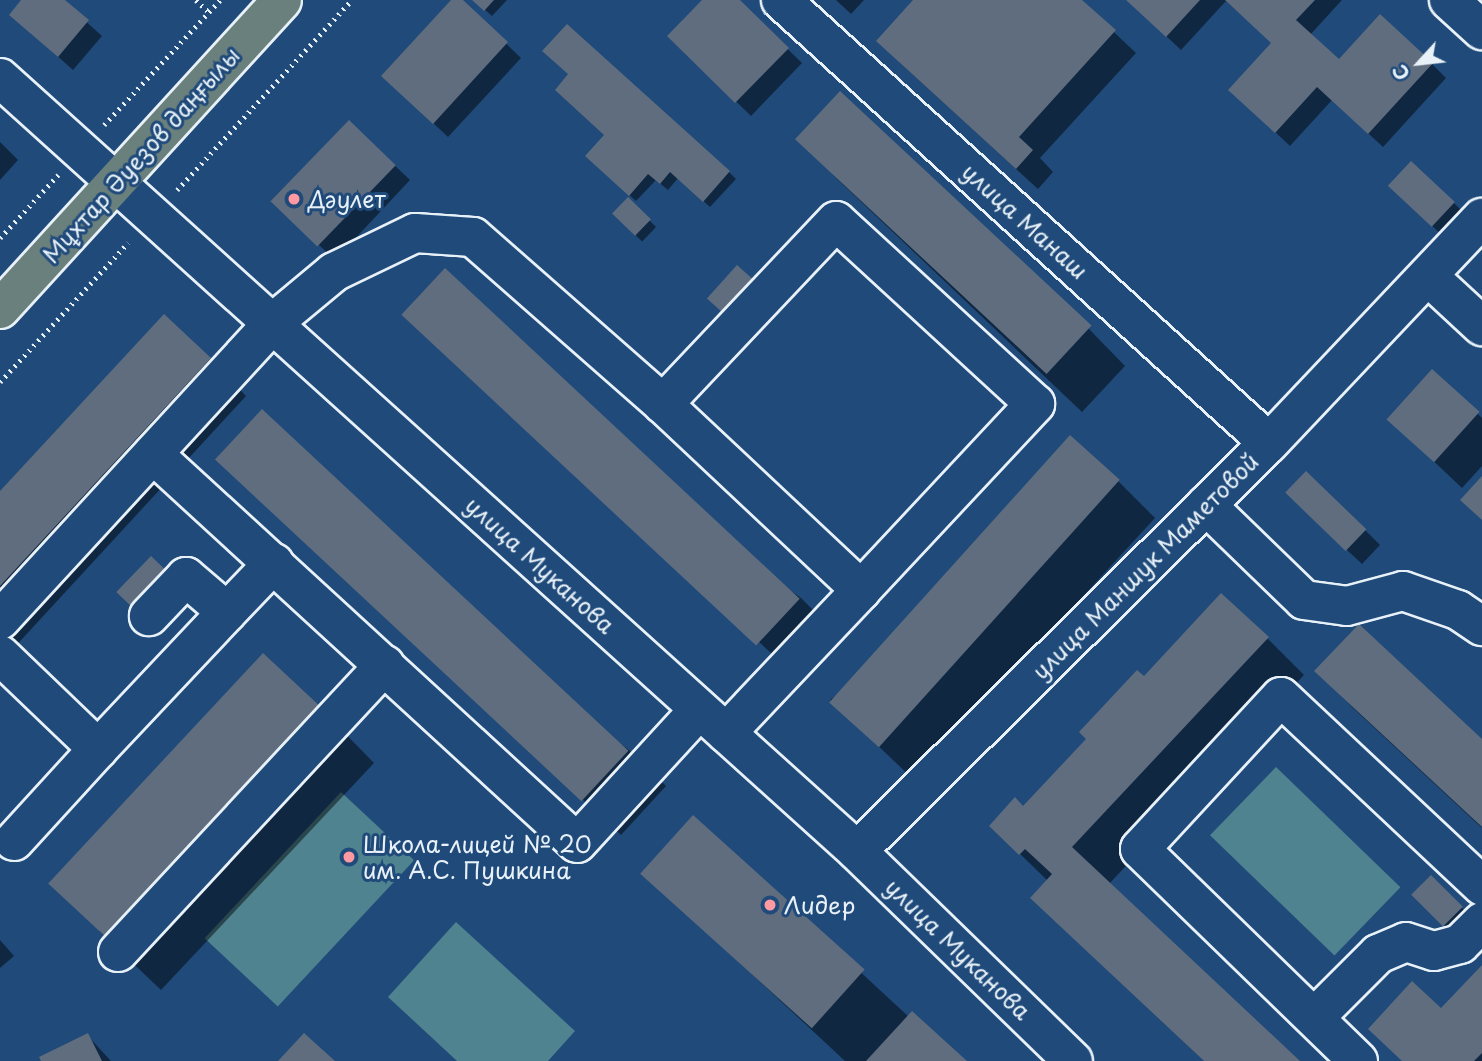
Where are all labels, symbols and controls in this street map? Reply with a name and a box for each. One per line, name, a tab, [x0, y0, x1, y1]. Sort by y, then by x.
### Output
north arrow	[1384, 28, 1454, 98]
street label: Мұхтар Әуезов даңғылы	[37, 41, 245, 269]
text: С	[1385, 60, 1416, 85]
street label: улица Манаш	[956, 157, 1094, 285]
place label: Дәулет	[308, 185, 386, 213]
marker: Дәулет	[286, 191, 302, 207]
street label: улица Маншук Маметовой	[1025, 446, 1265, 686]
street label: улица Муканова	[460, 491, 620, 639]
place label: Школа-лицей № 20 им. А.С. Пушкина	[363, 830, 591, 884]
marker: Школа-лицей № 20 им. А.С. Пушкина	[341, 849, 357, 865]
street label: улица Муканова	[879, 872, 1037, 1026]
place label: Лидер	[784, 891, 855, 919]
marker: Лидер	[762, 897, 778, 913]

